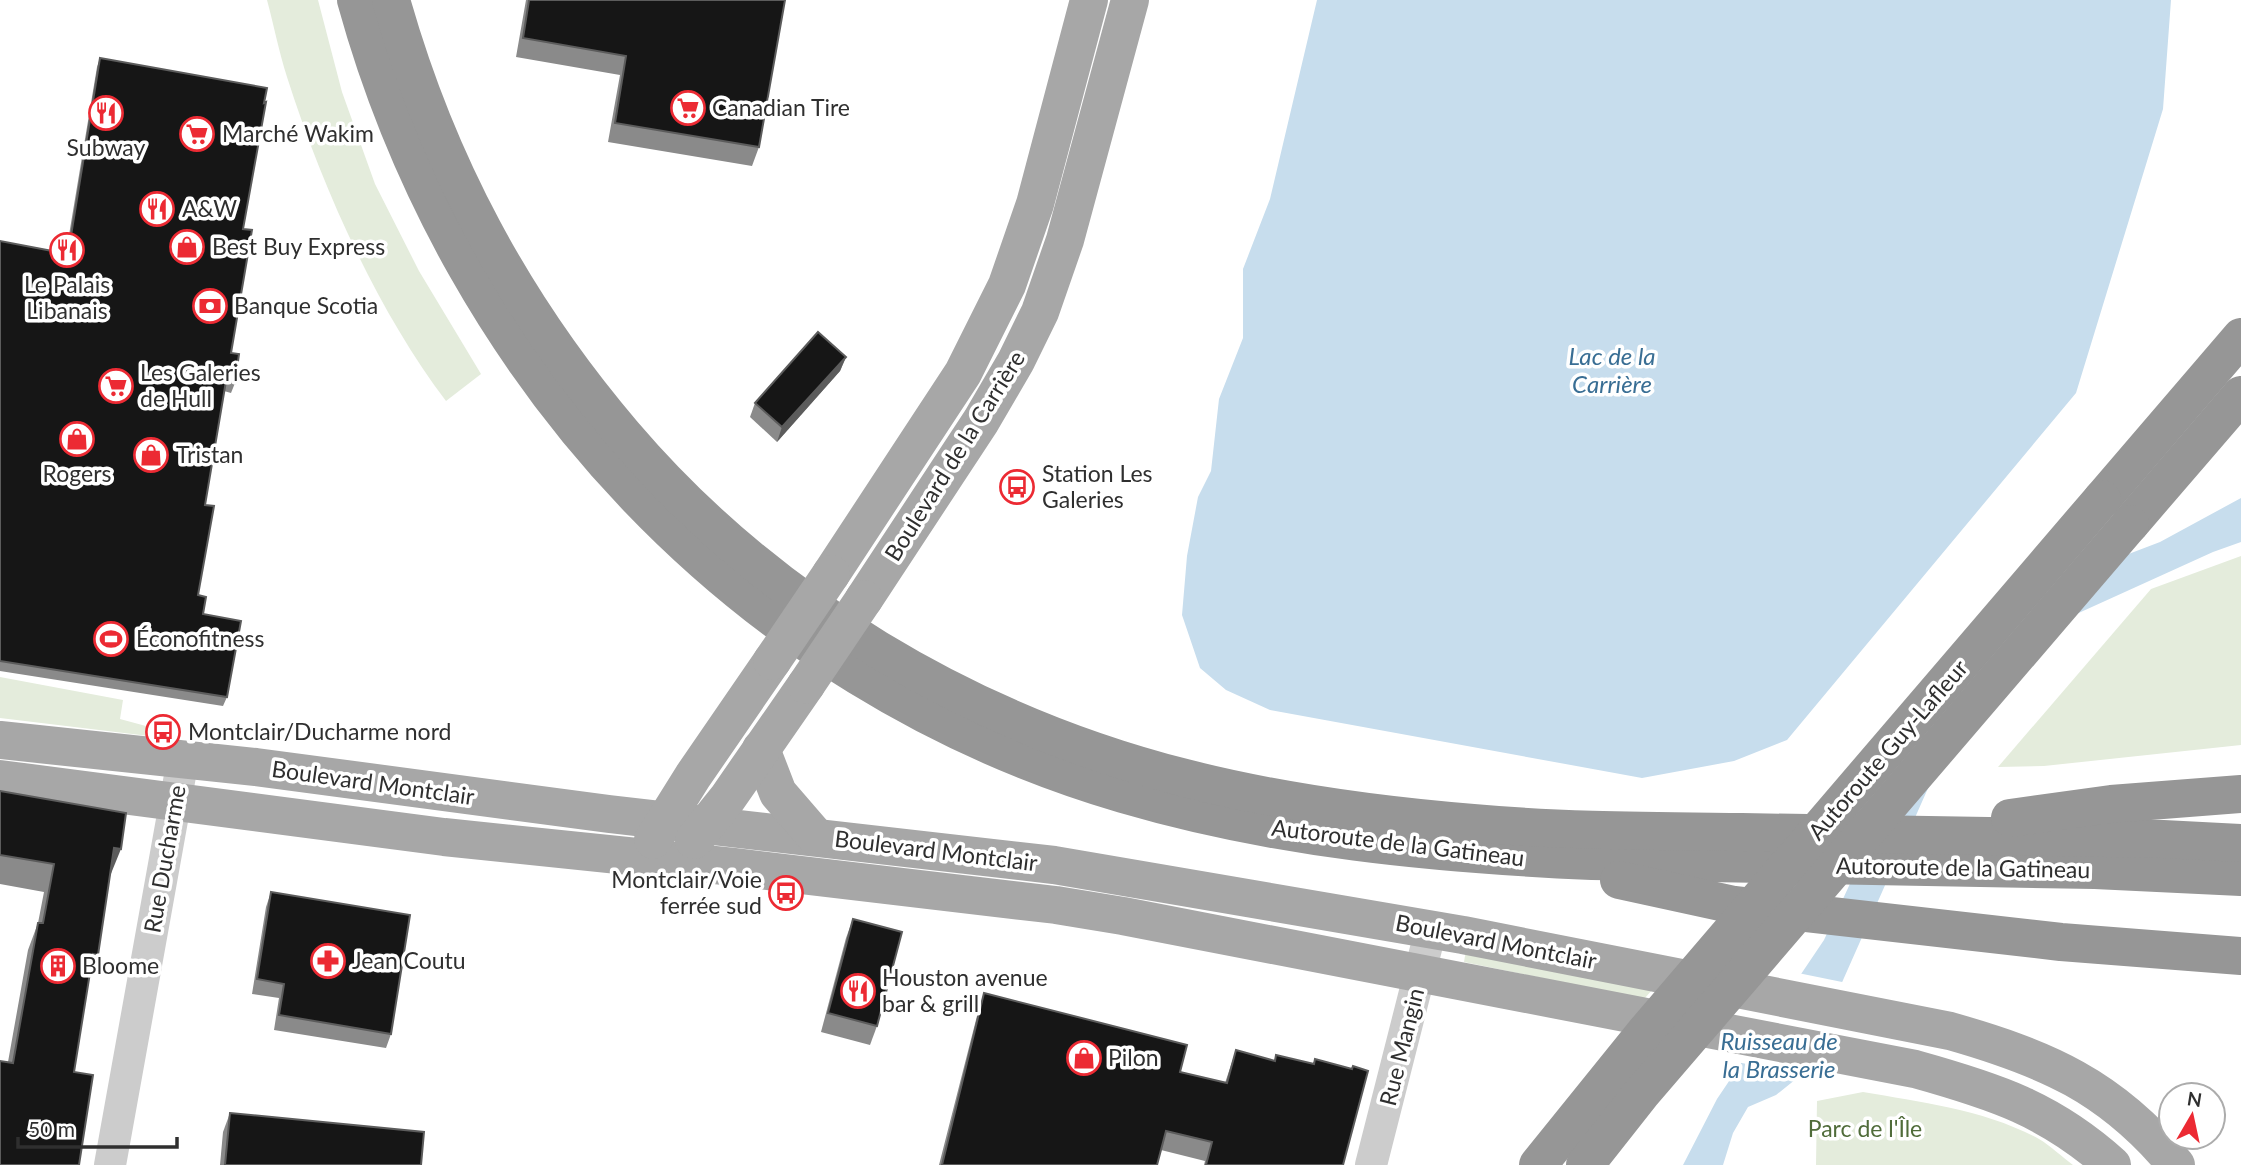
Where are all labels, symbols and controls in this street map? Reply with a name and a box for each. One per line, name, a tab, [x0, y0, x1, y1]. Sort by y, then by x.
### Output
supermarket icon: Canadian Tire	[669, 89, 707, 127]
place label: Canadian Tire	[712, 93, 850, 121]
restaurant icon: Subway	[87, 94, 125, 132]
supermarket icon: Marché Wakim	[178, 115, 216, 153]
place label: Marché Wakim	[222, 119, 374, 147]
place label: Subway	[67, 133, 146, 161]
restaurant icon: A&W	[138, 190, 176, 228]
place label: A&W	[182, 194, 237, 222]
shop icon: Best Buy Express	[168, 228, 206, 266]
restaurant icon: Le Palais Libanais	[48, 231, 86, 269]
place label: Best Buy Express	[212, 232, 385, 260]
place label: Le Palais Libanais	[24, 270, 110, 324]
bank icon: Banque Scotia	[191, 287, 229, 325]
place label: Banque Scotia	[234, 291, 378, 319]
water label: Lac de la Carrière	[1568, 341, 1656, 398]
street label: Boulevard de la Carrière	[878, 345, 1030, 566]
place label: Les Galeries de Hull	[140, 358, 261, 412]
supermarket icon: Les Galeries de Hull	[97, 367, 135, 405]
shop icon: Rogers	[58, 420, 96, 458]
shop icon: Tristan	[132, 436, 170, 474]
place label: Tristan	[176, 440, 243, 468]
place label: Rogers	[43, 459, 111, 487]
place label: Station Les Galeries	[1042, 459, 1153, 513]
bus stop icon: Station Les Galeries	[998, 468, 1036, 506]
sports icon: Éconofitness	[92, 620, 130, 658]
place label: Éconofitness	[136, 624, 265, 652]
street label: Autoroute Guy-Lafleur	[1802, 653, 1973, 845]
bus stop icon: Montclair/Ducharme nord	[144, 713, 182, 751]
place label: Montclair/Ducharme nord	[188, 717, 451, 745]
street label: Boulevard Montclair	[270, 754, 477, 810]
street label: Rue Ducharme	[137, 783, 191, 935]
street label: Autoroute de la Gatineau	[1270, 813, 1526, 871]
street label: Boulevard Montclair	[833, 824, 1040, 876]
street label: Autoroute de la Gatineau	[1836, 851, 2090, 883]
place label: Montclair/Voie ferrée sud	[611, 865, 762, 919]
bus stop icon: Montclair/Voie ferrée sud	[767, 874, 805, 912]
street label: Boulevard Montclair	[1393, 908, 1600, 974]
pharmacy icon: Jean Coutu	[309, 942, 347, 980]
place label: Jean Coutu	[352, 946, 466, 974]
building icon: Bloome	[39, 947, 77, 985]
place label: Bloome	[82, 951, 159, 979]
place label: Houston avenue bar & grill	[882, 963, 1048, 1017]
restaurant icon: Houston avenue bar & grill	[839, 972, 877, 1010]
street label: Rue Mangin	[1373, 985, 1429, 1109]
water label: Ruisseau de la Brasserie	[1720, 1026, 1838, 1083]
shop icon: Pilon	[1065, 1039, 1103, 1077]
place label: Pilon	[1108, 1043, 1159, 1071]
north arrow	[2157, 1081, 2227, 1151]
text: N	[2186, 1086, 2204, 1111]
scale bar	[18, 1106, 177, 1150]
park label: Parc de l'Île	[1808, 1114, 1922, 1142]
text: 50 m	[28, 1116, 75, 1141]

